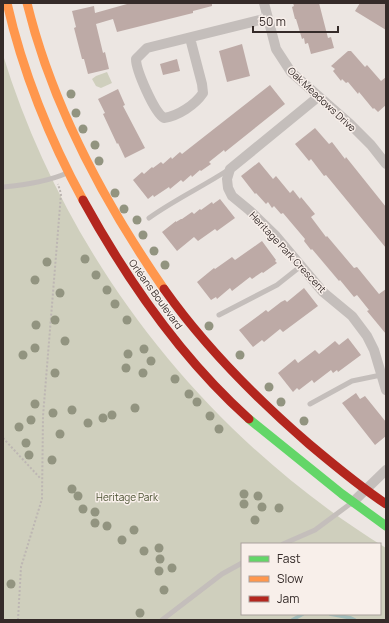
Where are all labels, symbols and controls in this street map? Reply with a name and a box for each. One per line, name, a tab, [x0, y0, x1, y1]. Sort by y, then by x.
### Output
scale bar	[253, 8, 338, 34]
text: 50 m	[259, 13, 286, 30]
street label: Oak Meadows Drive	[285, 63, 360, 135]
street label: Heritage Park Crescent	[247, 208, 329, 296]
street label: Orléans Boulevard	[126, 256, 186, 332]
park label: Heritage Park	[96, 490, 159, 504]
legend	[241, 543, 381, 615]
text: Fast	[277, 550, 301, 567]
text: Slow	[277, 570, 303, 587]
text: Jam	[277, 590, 299, 607]

